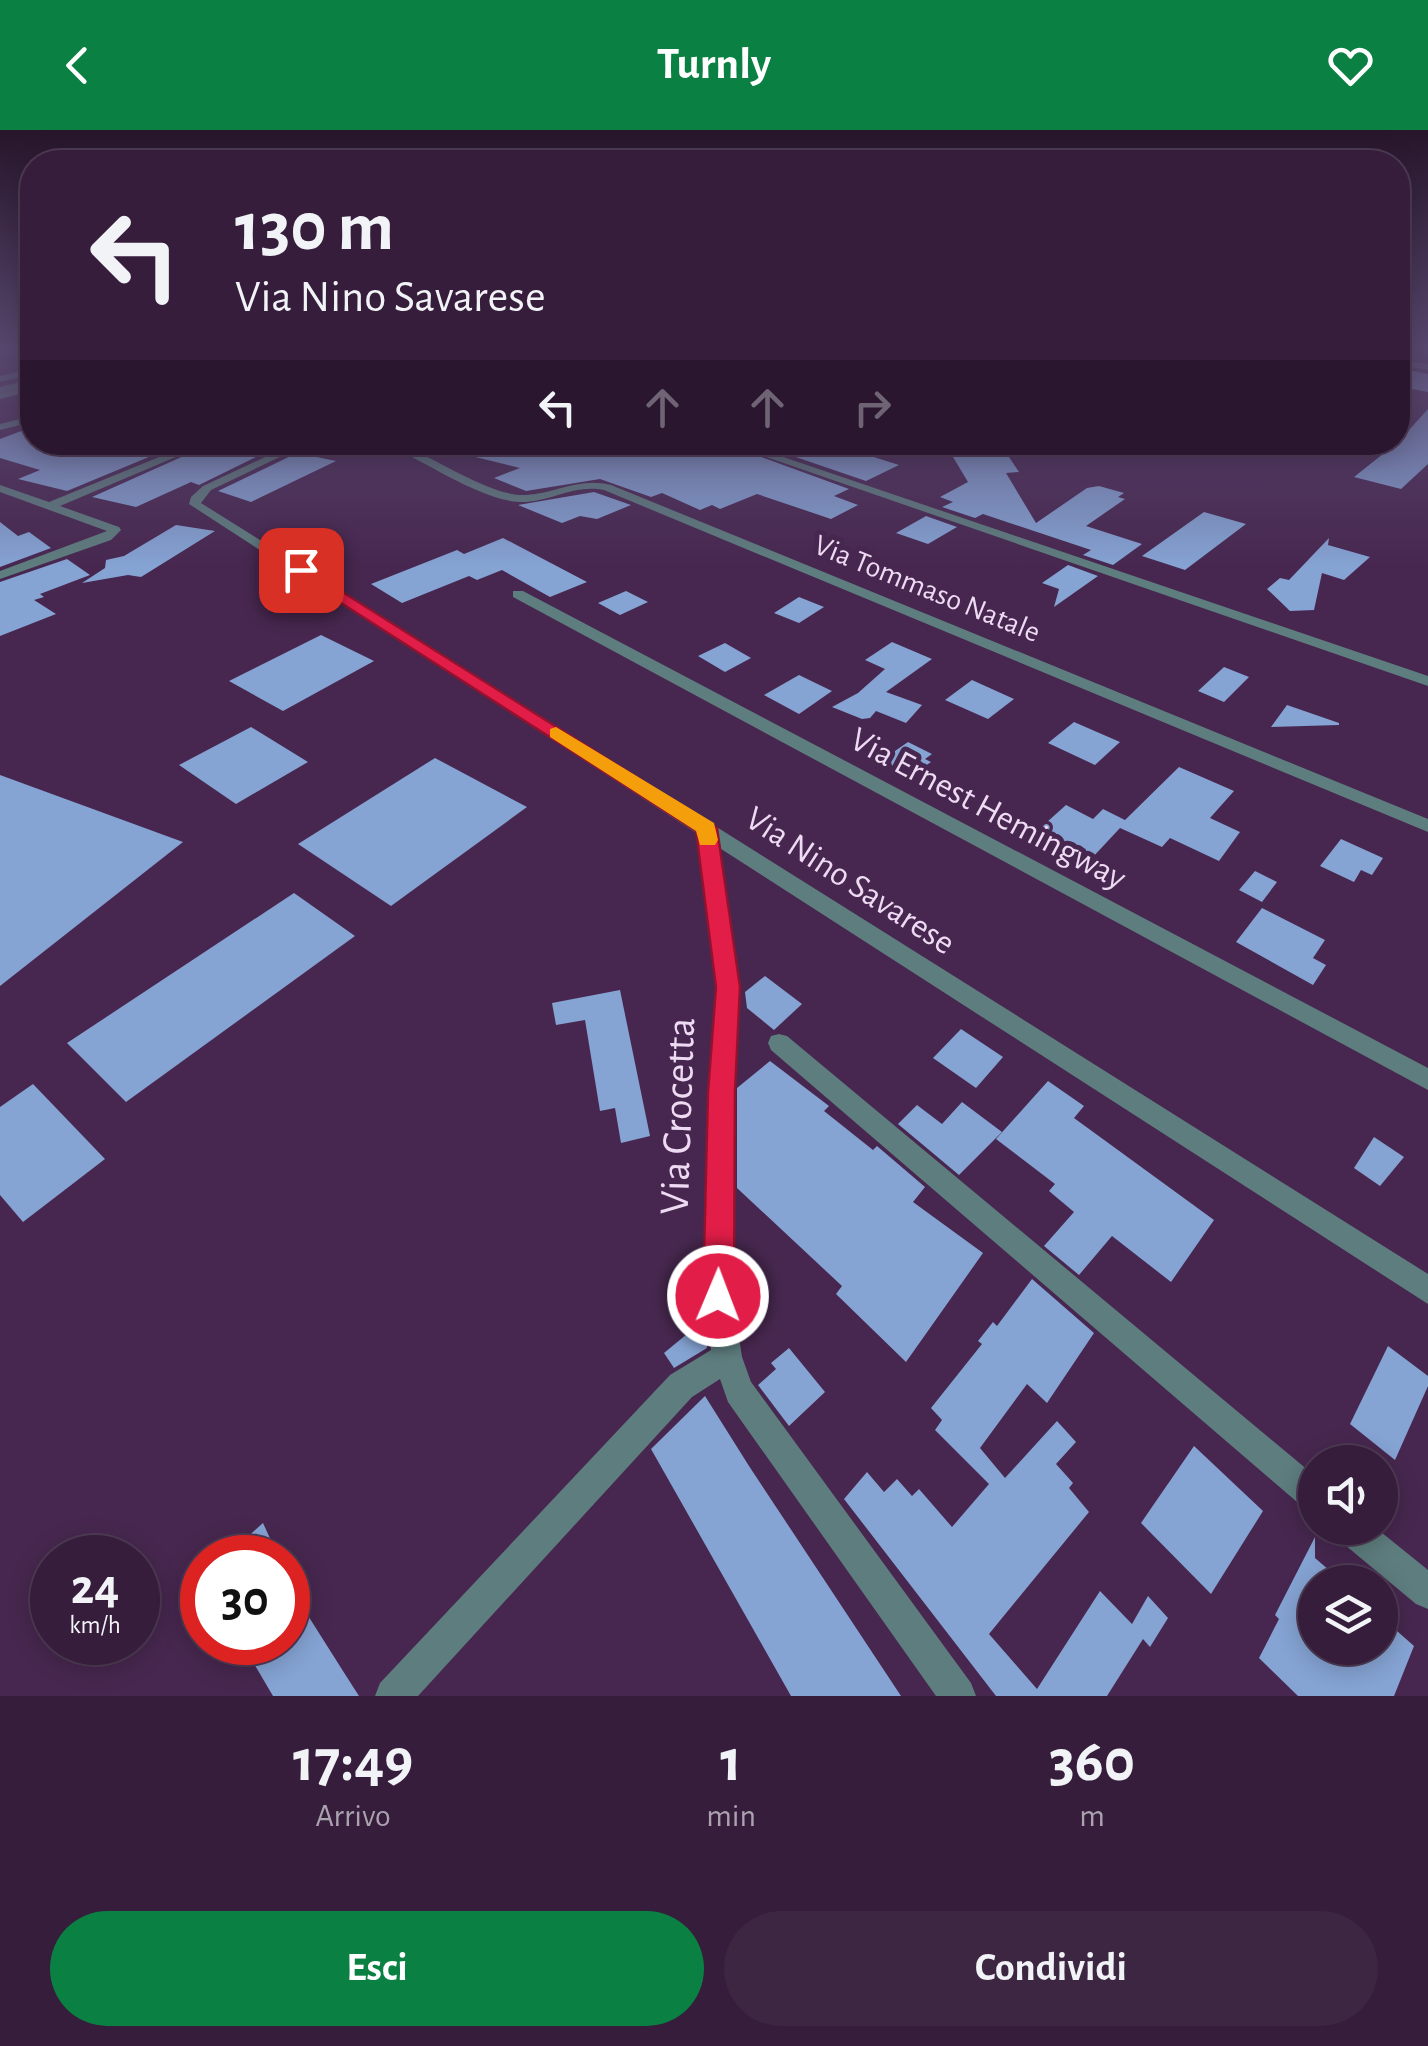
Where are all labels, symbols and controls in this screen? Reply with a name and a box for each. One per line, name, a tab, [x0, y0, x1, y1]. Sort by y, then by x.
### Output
icon: back	[50, 38, 105, 93]
icon: heart	[1323, 38, 1378, 93]
text: Turnly	[657, 42, 771, 87]
icon: left	[70, 190, 200, 320]
text: 130 m	[235, 193, 394, 263]
text: Via Nino Savarese	[235, 275, 546, 320]
icon: left	[530, 380, 585, 435]
icon: ahead	[635, 380, 690, 435]
icon: ahead	[740, 380, 795, 435]
icon: right	[845, 380, 900, 435]
pin	[259, 528, 344, 613]
street label: Via Tommaso Natale	[810, 530, 1044, 648]
icon: arrive	[274, 543, 329, 598]
street label: Via Ernest Hemingway	[844, 722, 1132, 896]
street label: Via Nino Savarese	[739, 801, 961, 961]
street label: Via Crocetta	[654, 1017, 702, 1215]
position arrow	[666, 1244, 770, 1348]
map controls	[1298, 1445, 1398, 1665]
button: sound	[1298, 1445, 1398, 1545]
speed limit sign: 30	[180, 1535, 310, 1665]
text: 24	[71, 1563, 119, 1613]
button: layers	[1298, 1565, 1398, 1665]
text: km/h	[69, 1613, 121, 1638]
text: 17:49	[293, 1732, 413, 1792]
text: 1	[720, 1732, 742, 1792]
text: 360	[1049, 1732, 1135, 1792]
text: Arrivo	[315, 1800, 391, 1832]
text: min	[706, 1800, 756, 1832]
text: m	[1079, 1800, 1105, 1832]
button: Esci	[50, 1911, 704, 2026]
button: Condividi	[724, 1911, 1378, 2026]

